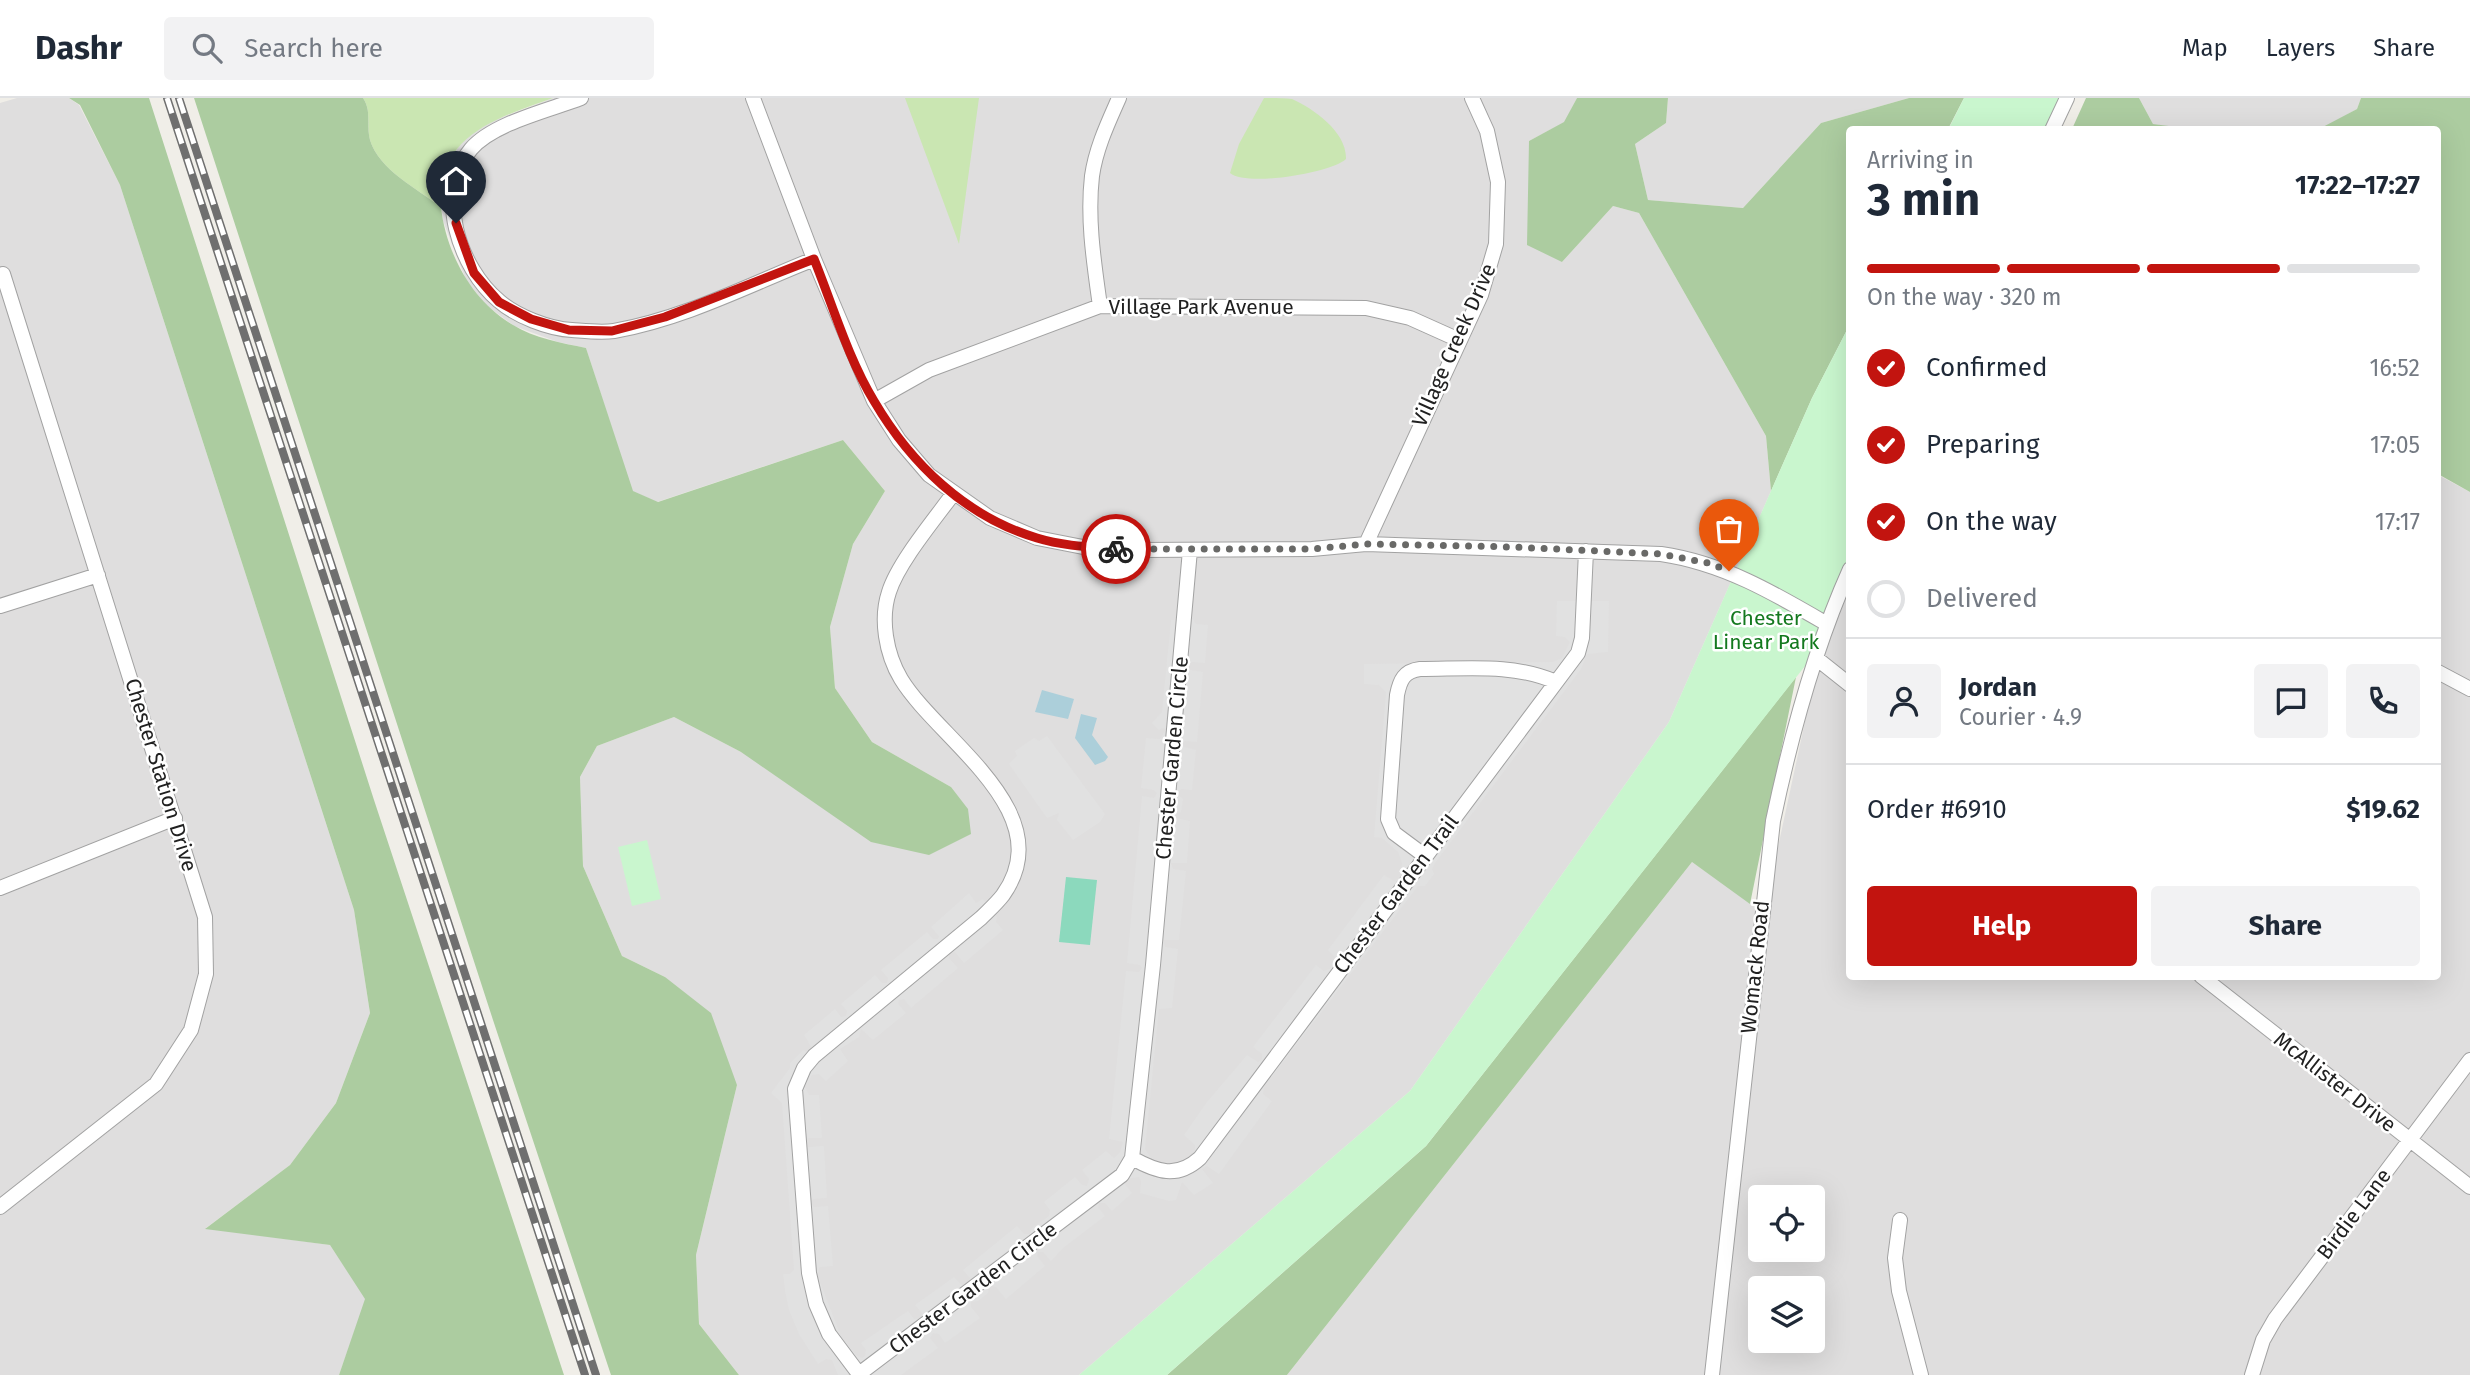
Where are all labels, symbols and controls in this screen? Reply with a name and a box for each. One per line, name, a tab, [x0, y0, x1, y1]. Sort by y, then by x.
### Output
search box	[164, 17, 654, 80]
text: Dashr	[35, 28, 122, 68]
icon: search	[188, 29, 226, 67]
text: Search here	[244, 33, 383, 64]
text: Map	[2182, 34, 2228, 62]
text: Layers	[2266, 34, 2335, 62]
text: Share	[2373, 34, 2435, 62]
text: Arriving in	[1867, 146, 1974, 174]
pin	[426, 151, 486, 223]
icon: home	[437, 162, 475, 200]
text: 17:22–17:27	[2295, 170, 2420, 201]
text: 3 min	[1867, 172, 1980, 227]
street label: Village Creek Drive	[1406, 259, 1502, 431]
text: On the way · 320 m	[1867, 283, 2062, 311]
street label: Village Park Avenue	[1108, 294, 1294, 320]
icon: check	[1867, 349, 1905, 387]
text: Confirmed	[1926, 352, 2047, 383]
text: 16:52	[2370, 354, 2420, 382]
icon: check	[1867, 426, 1905, 464]
text: Preparing	[1926, 429, 2039, 460]
text: 17:05	[2370, 431, 2420, 459]
pin	[1699, 499, 1759, 571]
icon: check	[1867, 503, 1905, 541]
text: On the way	[1926, 506, 2057, 537]
text: 17:17	[2375, 508, 2420, 536]
icon: bag	[1710, 510, 1748, 548]
courier	[1081, 514, 1151, 584]
icon: bike	[1097, 530, 1135, 568]
text: Delivered	[1926, 583, 2038, 614]
park label: Chester Linear Park	[1713, 605, 1819, 655]
street label: Chester Garden Circle	[1150, 655, 1194, 861]
button: person	[1867, 664, 1941, 738]
button: chat	[2254, 664, 2328, 738]
button: phone	[2346, 664, 2420, 738]
text: Jordan	[1959, 672, 2037, 703]
street label: Chester Station Drive	[119, 675, 203, 875]
text: Courier · 4.9	[1959, 703, 2082, 731]
text: Order #6910	[1867, 794, 2007, 825]
text: $19.62	[2346, 794, 2420, 825]
street label: Chester Garden Trail	[1328, 809, 1464, 979]
button: Help	[1867, 886, 2137, 966]
button: Share	[2151, 886, 2420, 966]
street label: Womack Road	[1735, 899, 1775, 1035]
street label: McAllister Drive	[2269, 1026, 2401, 1138]
street label: Birdie Lane	[2311, 1163, 2397, 1265]
map controls	[1748, 1185, 1825, 1353]
button: locate	[1748, 1185, 1825, 1262]
street label: Chester Garden Circle	[884, 1216, 1062, 1360]
button: layers	[1748, 1276, 1825, 1353]

